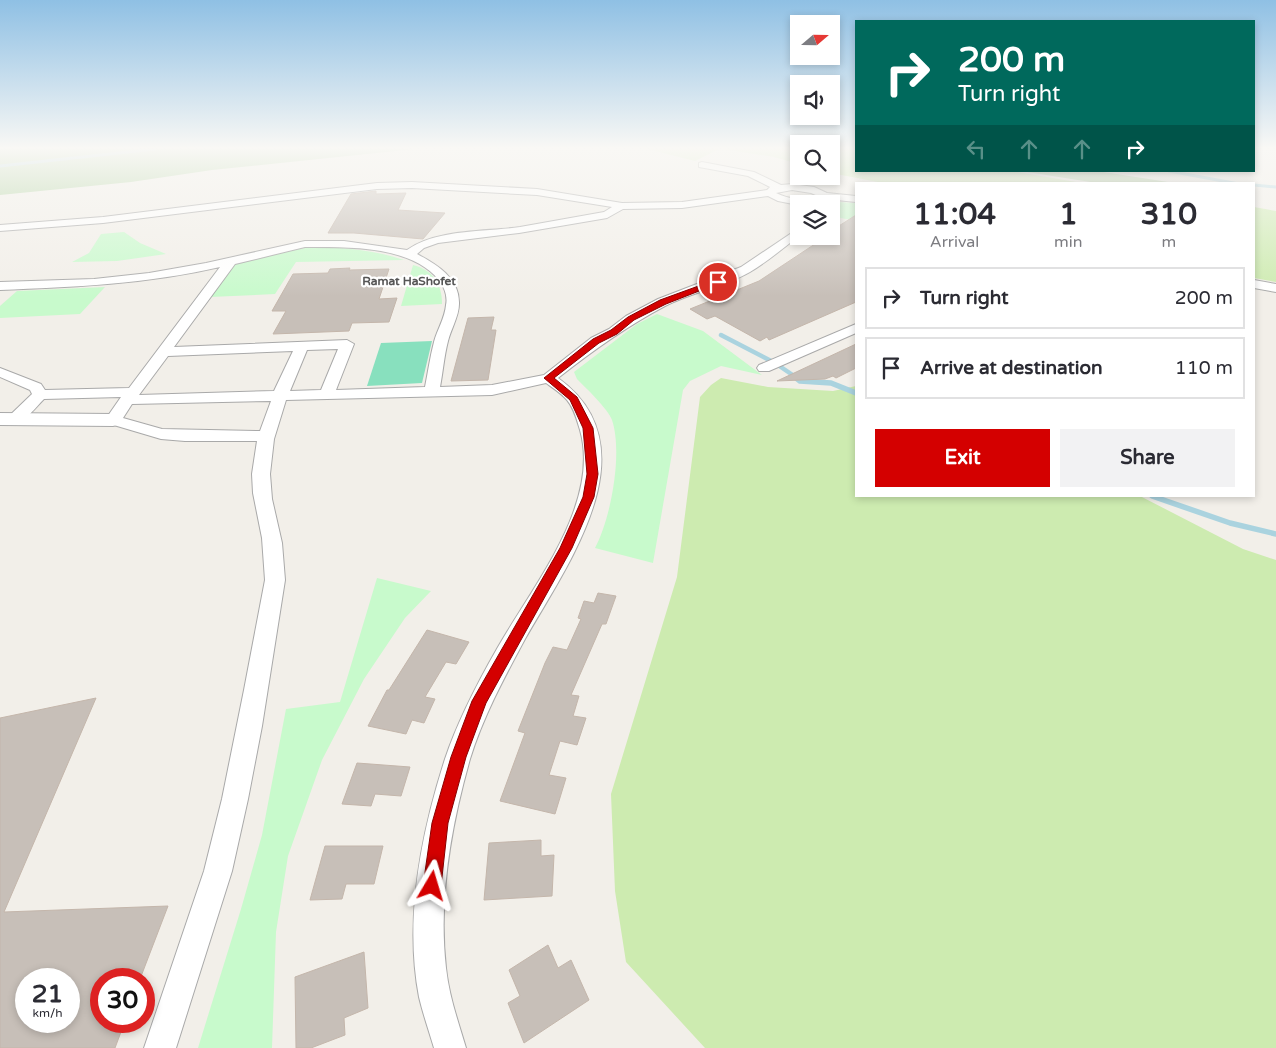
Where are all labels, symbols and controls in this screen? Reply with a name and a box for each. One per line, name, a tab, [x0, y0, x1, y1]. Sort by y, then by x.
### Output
north arrow	[790, 15, 840, 65]
map controls	[790, 15, 840, 245]
text: 200 m	[958, 39, 1065, 81]
icon: right	[875, 40, 940, 105]
button: sound	[790, 75, 840, 125]
text: Turn right	[958, 81, 1060, 107]
button: search	[790, 135, 840, 185]
icon: left	[962, 135, 990, 163]
icon: ahead	[1015, 135, 1043, 163]
icon: ahead	[1068, 135, 1096, 163]
icon: right	[1121, 135, 1149, 163]
button: layers	[790, 195, 840, 245]
text: 11:04	[913, 196, 996, 233]
text: 1	[1059, 196, 1078, 233]
text: 310	[1141, 196, 1197, 233]
text: Arrival	[930, 232, 979, 252]
text: min	[1054, 232, 1083, 252]
text: m	[1161, 232, 1176, 252]
pin	[697, 261, 739, 303]
icon: arrive	[704, 268, 732, 296]
district label: Ramat HaShofet	[362, 274, 456, 288]
icon: right	[877, 284, 905, 312]
text: Turn right	[920, 287, 1008, 309]
text: 200 m	[1175, 287, 1233, 309]
icon: arrive	[877, 354, 905, 382]
text: Arrive at destination	[920, 357, 1103, 379]
text: 110 m	[1175, 357, 1233, 379]
button: Exit	[875, 429, 1050, 487]
button: Share	[1060, 429, 1235, 487]
position arrow	[405, 859, 457, 911]
speed limit sign: 30	[90, 968, 155, 1033]
text: 21	[32, 979, 63, 1009]
text: km/h	[32, 1006, 63, 1020]

